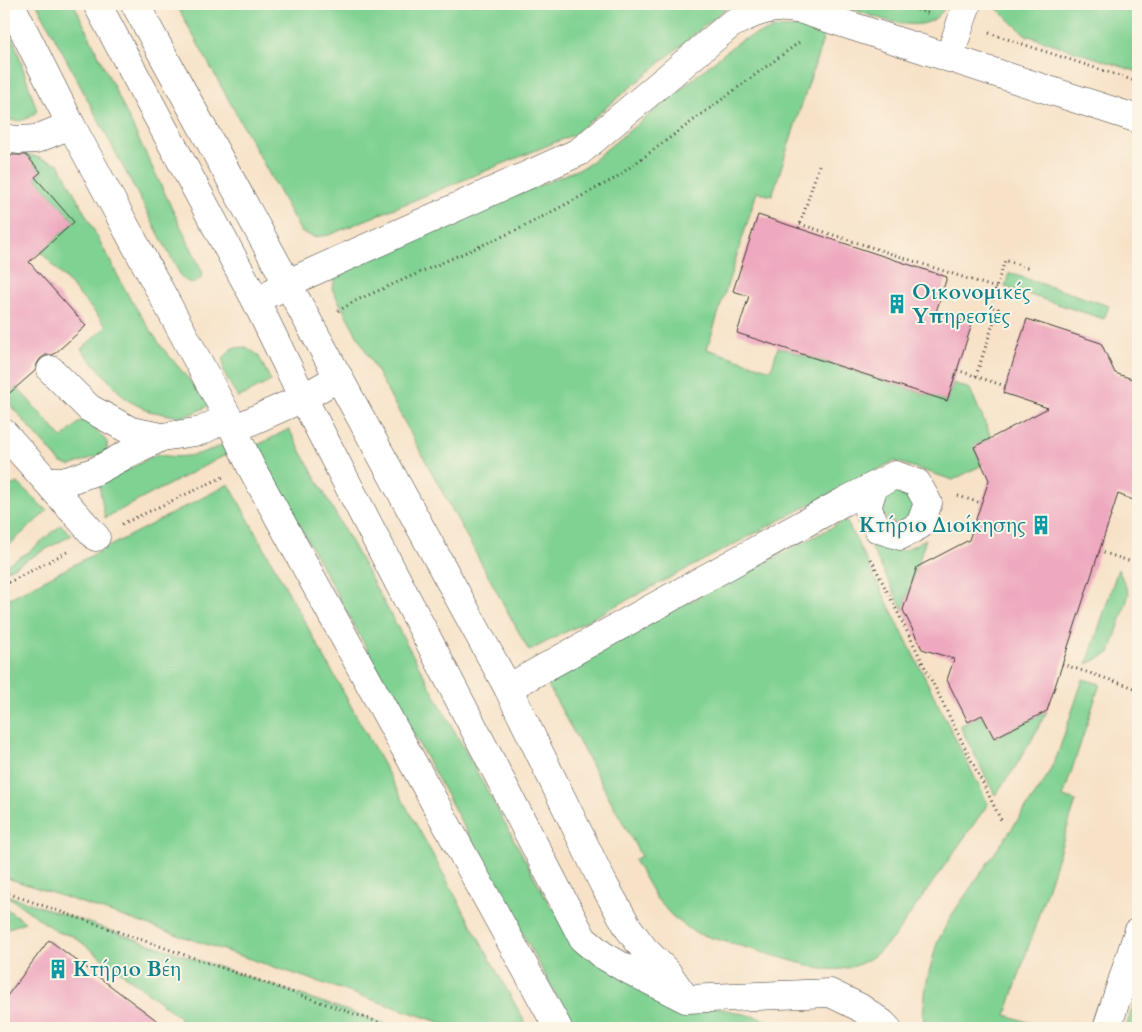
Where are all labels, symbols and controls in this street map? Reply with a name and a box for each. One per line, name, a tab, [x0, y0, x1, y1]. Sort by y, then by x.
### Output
place label: Οικονομικές Υπηρεσίες	[912, 278, 1031, 331]
building icon: Οικονομικές Υπηρεσίες	[886, 293, 908, 315]
place label: Κτήριο Διοίκησης	[859, 511, 1026, 540]
building icon: Κτήριο Διοίκησης	[1030, 514, 1052, 536]
place label: Κτήριο Βέη	[73, 955, 181, 984]
building icon: Κτήριο Βέη	[47, 958, 69, 980]

